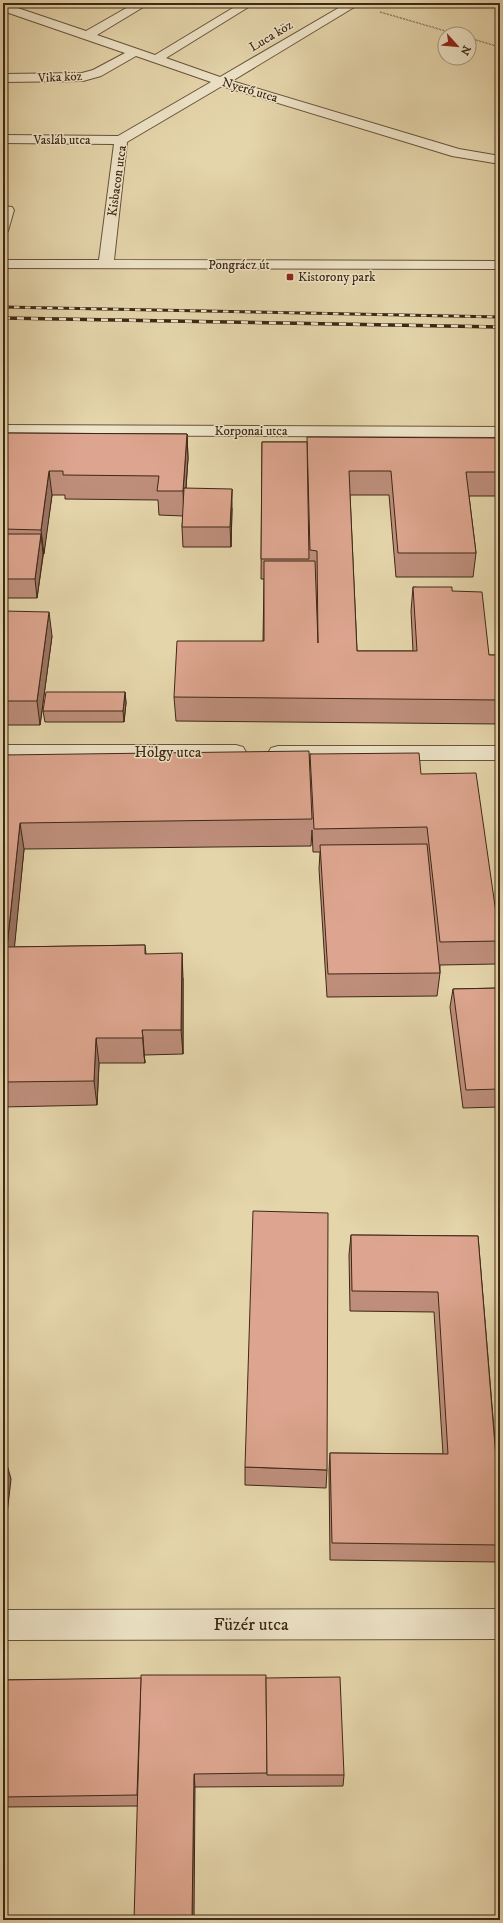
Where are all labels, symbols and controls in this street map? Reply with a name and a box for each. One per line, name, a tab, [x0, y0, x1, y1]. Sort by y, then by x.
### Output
street label: Luca köz	[246, 17, 296, 55]
north arrow	[437, 26, 477, 66]
text: N	[457, 43, 473, 57]
street label: Vika köz	[36, 68, 83, 86]
street label: Nyerő utca	[220, 74, 280, 106]
street label: Vasláb utca	[32, 132, 91, 148]
street label: Kisbacon utca	[104, 144, 130, 218]
street label: Pongrácz út	[208, 257, 270, 273]
place label: Kistorony park	[298, 269, 376, 285]
marker: Kistorony park	[285, 272, 295, 282]
street label: Korponai utca	[215, 423, 288, 439]
street label: Hölgy utca	[135, 743, 202, 762]
street label: Füzér utca	[213, 1614, 289, 1636]

